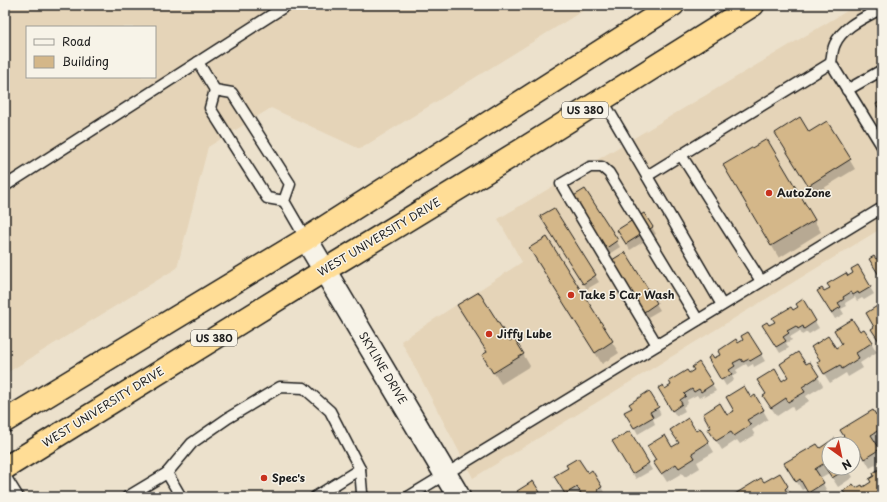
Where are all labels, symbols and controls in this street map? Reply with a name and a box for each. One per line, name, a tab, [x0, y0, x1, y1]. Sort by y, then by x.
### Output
legend	[26, 26, 156, 78]
text: Road	[62, 32, 91, 50]
text: Building	[62, 52, 109, 70]
road number: US 380	[562, 102, 608, 118]
place label: AutoZone	[777, 184, 832, 201]
marker: AutoZone	[764, 188, 774, 198]
street label: WEST UNIVERSITY DRIVE	[314, 193, 443, 280]
place label: Take 5 Car Wash	[579, 286, 675, 303]
marker: Take 5 Car Wash	[566, 290, 576, 300]
place label: Jiffy Lube	[497, 325, 552, 342]
street label: SKYLINE DRIVE	[355, 328, 412, 407]
marker: Jiffy Lube	[484, 329, 494, 339]
road number: US 380	[191, 330, 237, 346]
street label: WEST UNIVERSITY DRIVE	[39, 362, 167, 451]
north arrow	[821, 436, 861, 476]
text: N	[838, 455, 855, 474]
place label: Spec's	[272, 469, 305, 486]
marker: Spec's	[259, 473, 269, 483]

